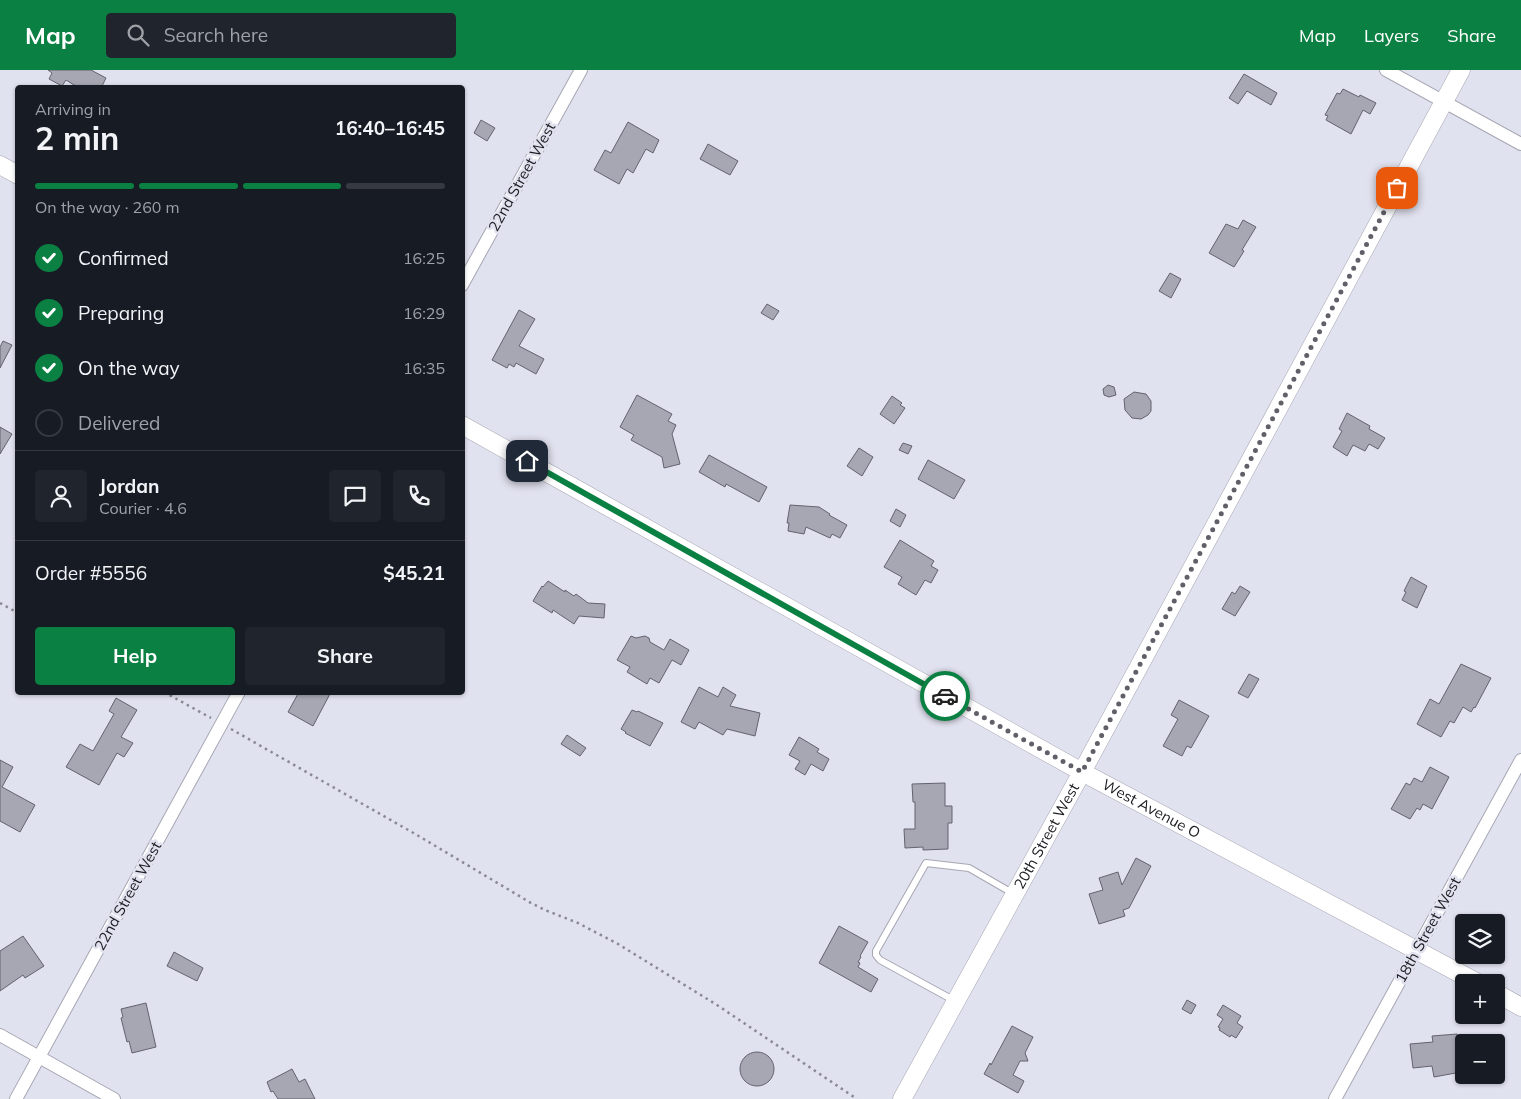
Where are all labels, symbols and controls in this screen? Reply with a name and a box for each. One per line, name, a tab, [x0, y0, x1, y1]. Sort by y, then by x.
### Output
search box	[106, 13, 456, 58]
text: Map	[25, 20, 76, 50]
icon: search	[124, 21, 152, 49]
text: Search here	[164, 23, 268, 47]
text: Map	[1299, 24, 1336, 47]
text: Layers	[1364, 24, 1419, 47]
text: Share	[1447, 24, 1496, 47]
text: Arriving in	[35, 99, 111, 119]
text: 16:40–16:45	[335, 116, 445, 140]
text: 2 min	[35, 118, 119, 158]
street label: 22nd Street West	[484, 119, 559, 235]
pin	[1376, 167, 1418, 209]
icon: bag	[1383, 174, 1411, 202]
text: On the way · 260 m	[35, 197, 180, 217]
icon: check	[35, 244, 63, 272]
text: Confirmed	[78, 246, 169, 270]
text: 16:25	[403, 248, 445, 268]
icon: check	[35, 299, 63, 327]
text: Preparing	[78, 301, 164, 325]
text: 16:29	[403, 303, 445, 323]
icon: check	[35, 354, 63, 382]
text: On the way	[78, 356, 180, 380]
text: 16:35	[403, 358, 445, 378]
text: Delivered	[78, 411, 160, 435]
pin	[506, 440, 548, 482]
icon: home	[513, 447, 541, 475]
button: person	[35, 470, 87, 522]
button: chat	[329, 470, 381, 522]
button: phone	[393, 470, 445, 522]
text: Jordan	[99, 474, 159, 498]
text: Courier · 4.6	[99, 498, 187, 518]
text: Order #5556	[35, 561, 147, 585]
text: $45.21	[383, 561, 445, 585]
button: Help	[35, 627, 235, 685]
button: Share	[245, 627, 445, 685]
courier	[920, 671, 970, 721]
icon: car	[931, 682, 959, 710]
street label: West Avenue O	[1099, 775, 1204, 842]
street label: 20th Street West	[1009, 780, 1083, 892]
street label: 22nd Street West	[90, 838, 165, 954]
street label: 18th Street West	[1391, 874, 1464, 986]
map controls	[1455, 914, 1505, 1084]
button: layers	[1455, 914, 1505, 964]
button: +	[1455, 974, 1505, 1024]
button: −	[1455, 1034, 1505, 1084]

